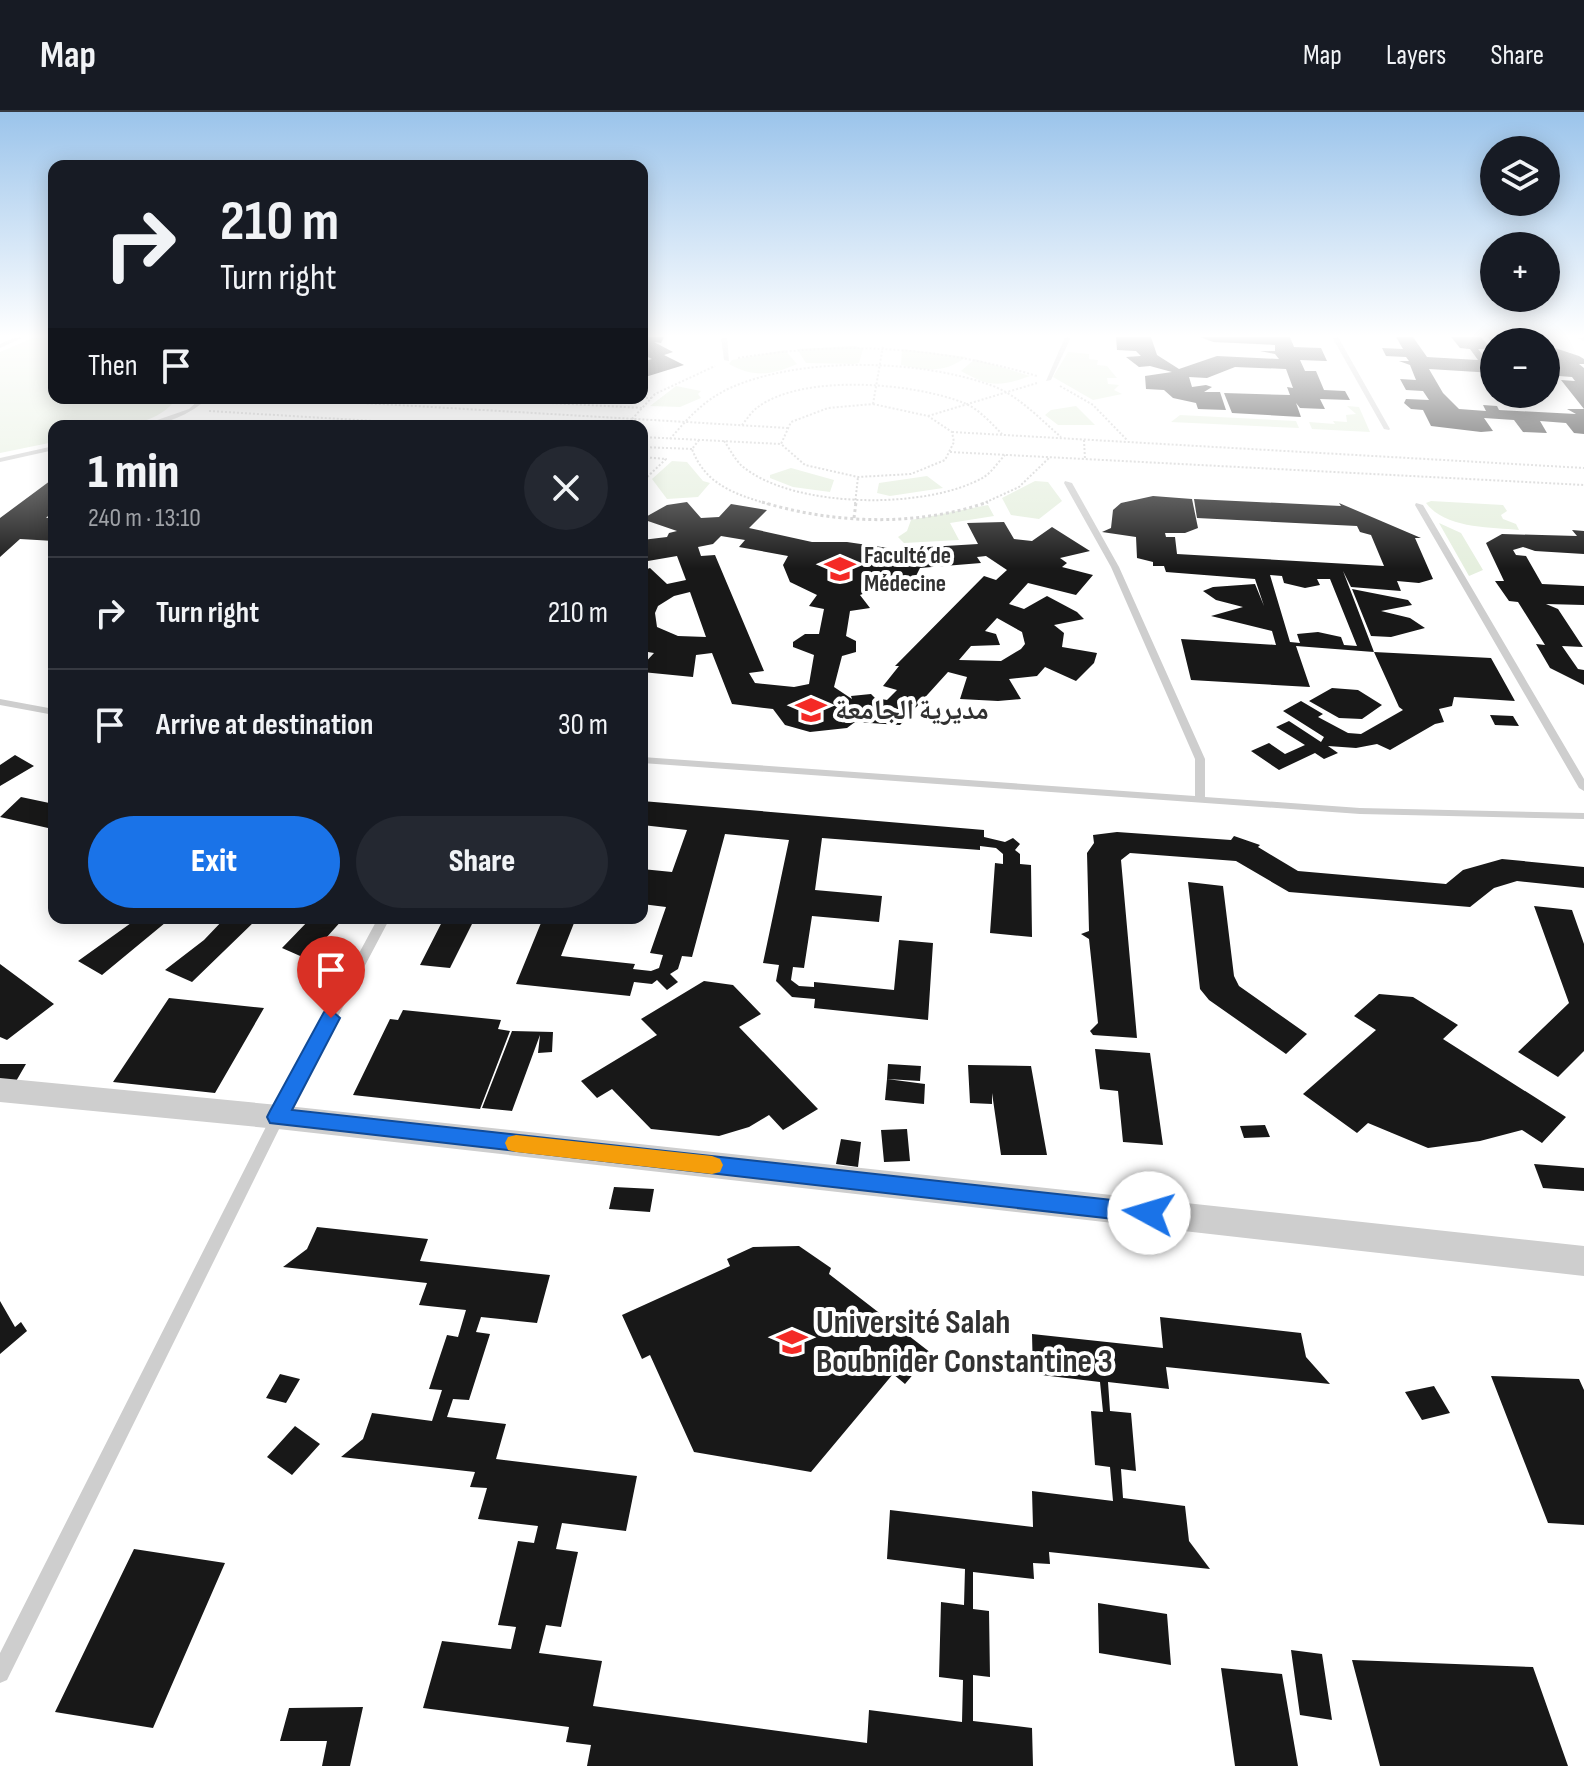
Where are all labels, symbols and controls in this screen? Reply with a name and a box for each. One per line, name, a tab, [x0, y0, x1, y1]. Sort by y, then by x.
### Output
text: Map	[40, 33, 96, 78]
text: Map	[1303, 39, 1342, 72]
text: Layers	[1386, 39, 1446, 72]
text: Share	[1490, 39, 1544, 72]
map controls	[1480, 136, 1560, 408]
button: layers	[1480, 136, 1560, 216]
text: 210 m	[220, 189, 339, 256]
icon: right	[88, 192, 192, 296]
button: +	[1480, 232, 1560, 312]
text: Turn right	[220, 257, 337, 300]
button: −	[1480, 328, 1560, 408]
icon: arrive	[154, 344, 198, 388]
text: Then	[88, 348, 138, 384]
text: 1 min	[88, 444, 179, 501]
button: close	[524, 446, 608, 530]
text: 240 m · 13:10	[88, 503, 201, 534]
place label: Faculté de Médecine	[864, 541, 951, 598]
school or university icon: Faculté de Médecine	[823, 552, 857, 586]
icon: right	[88, 591, 132, 635]
text: Turn right	[156, 595, 259, 631]
text: 210 m	[548, 595, 608, 631]
school or university icon: مديرية الجامعة	[794, 693, 828, 727]
place label: مديرية الجامعة	[835, 694, 989, 727]
icon: arrive	[88, 703, 132, 747]
text: Arrive at destination	[156, 707, 373, 743]
text: 30 m	[558, 707, 608, 743]
button: Exit	[88, 816, 340, 908]
button: Share	[356, 816, 608, 908]
pin	[297, 936, 365, 1018]
icon: arrive	[309, 948, 353, 992]
position arrow	[1107, 1171, 1191, 1255]
place label: Université Salah Boubnider Constantine 3	[816, 1302, 1113, 1382]
school or university icon: Université Salah Boubnider Constantine 3	[775, 1325, 809, 1359]

